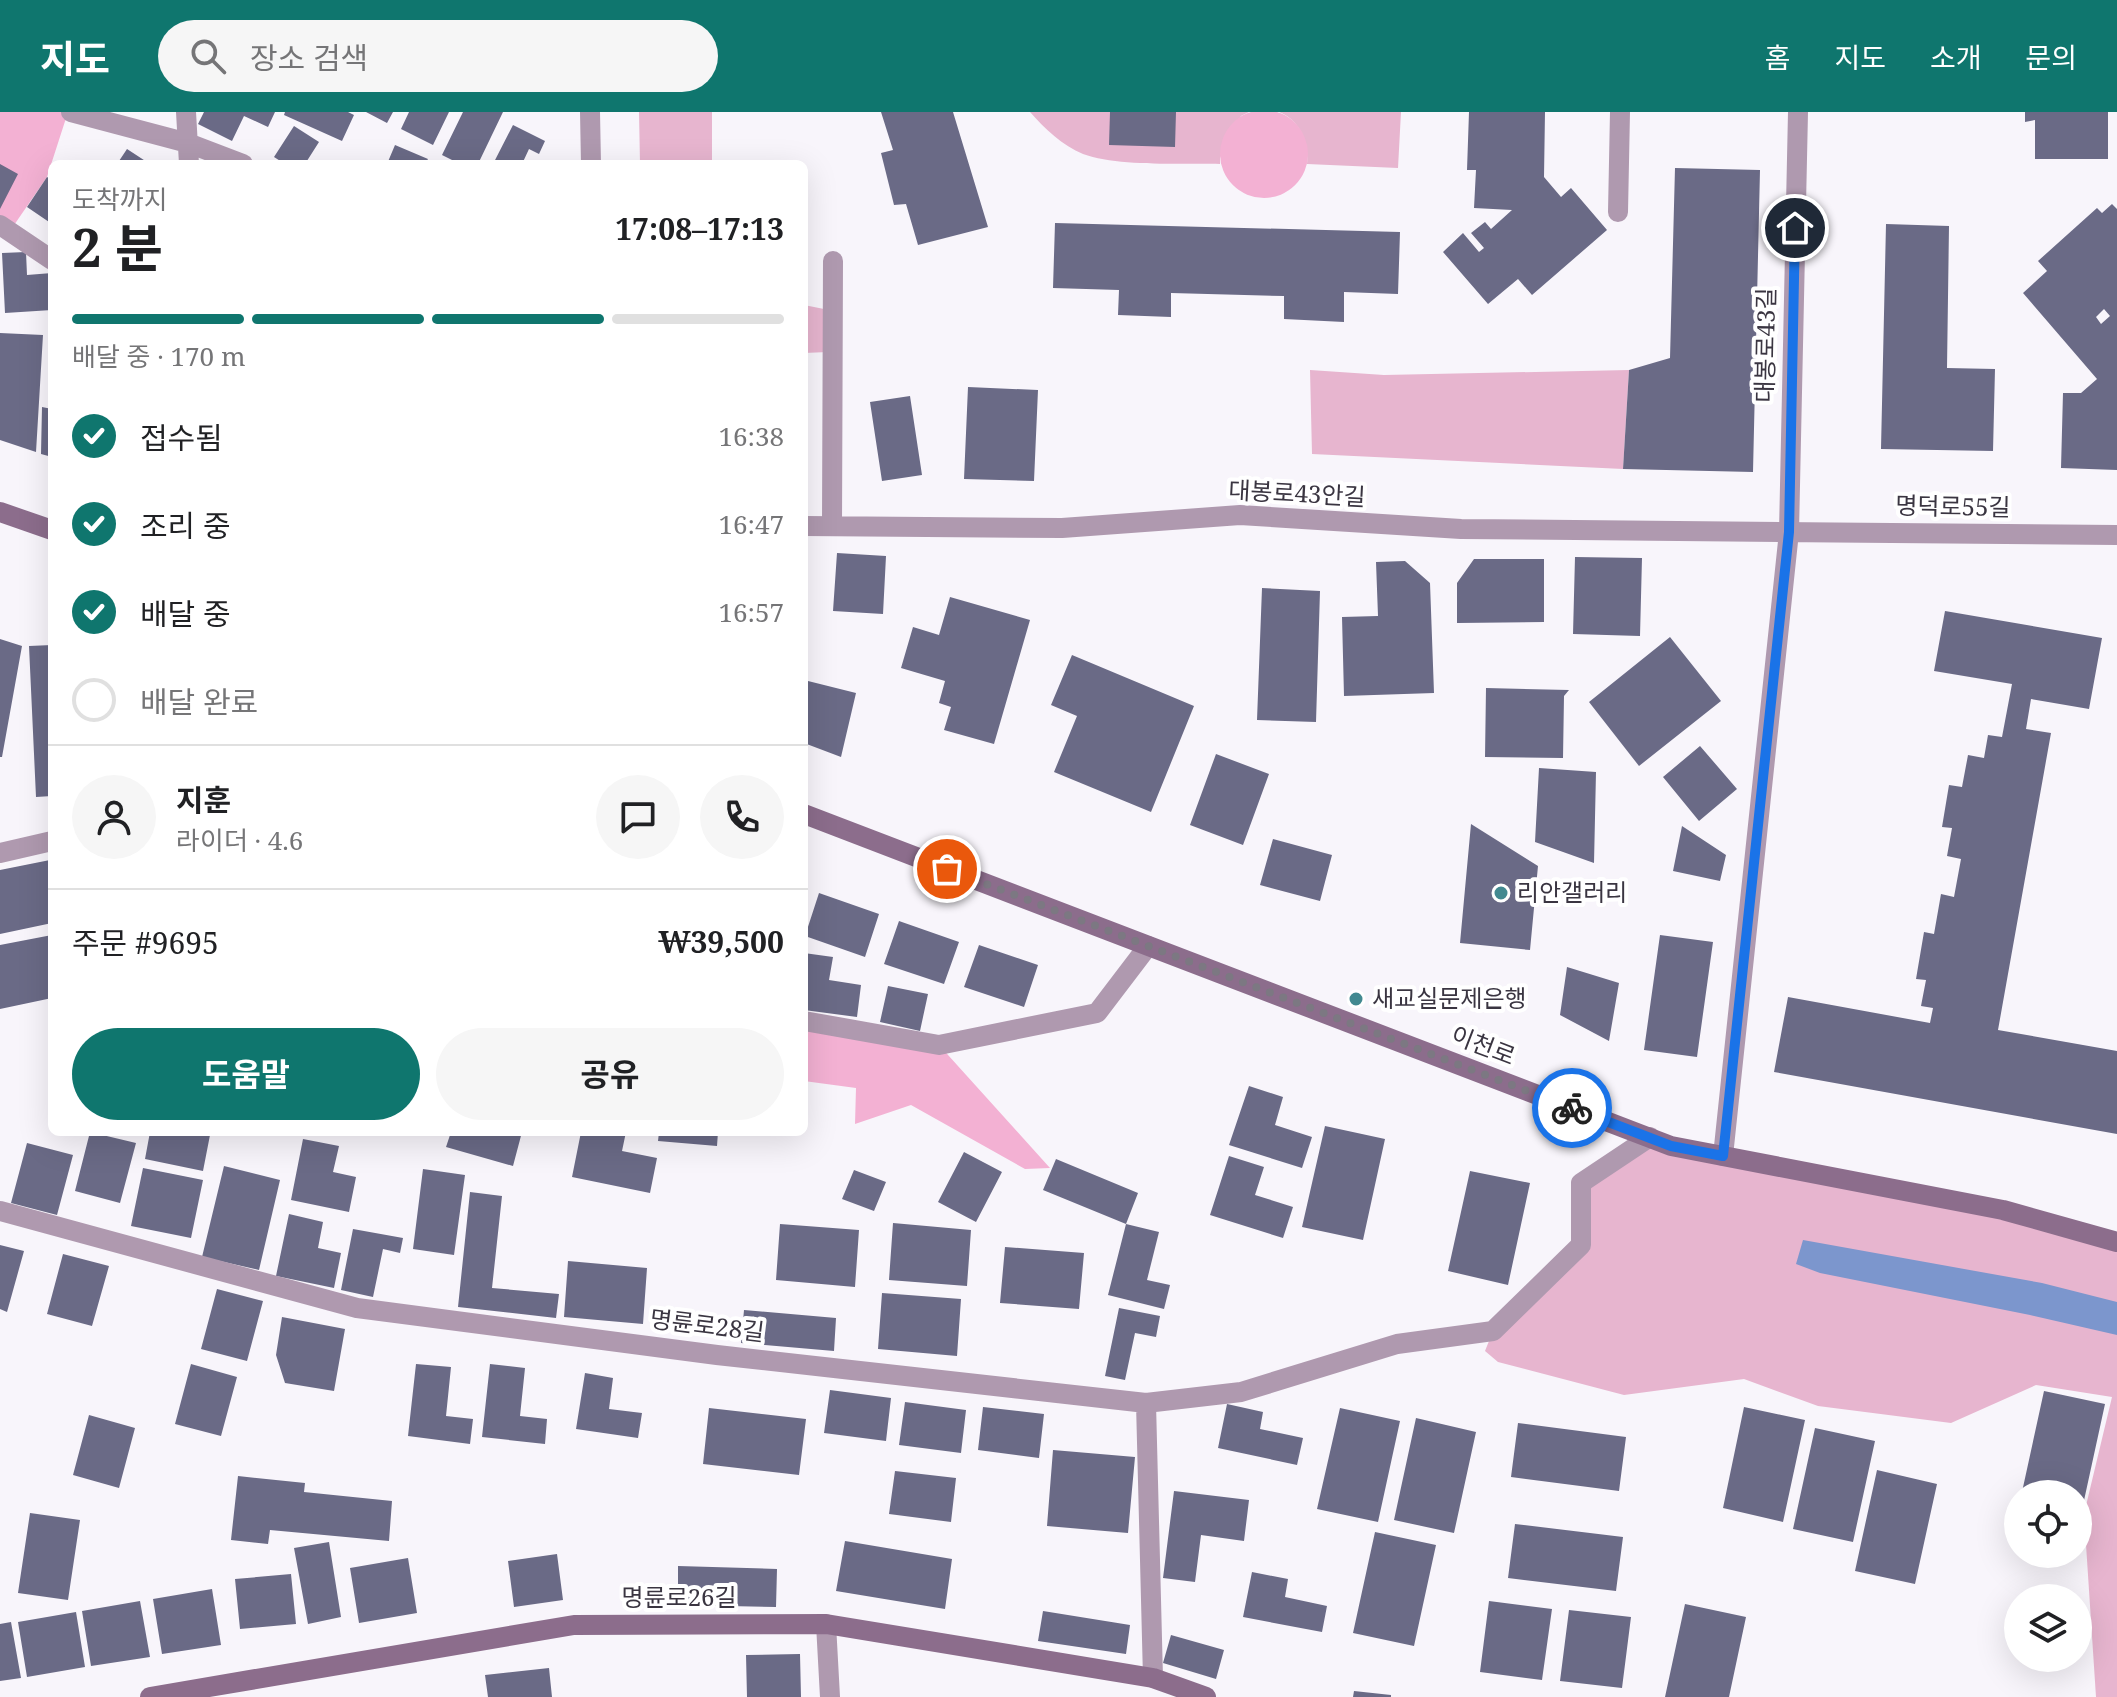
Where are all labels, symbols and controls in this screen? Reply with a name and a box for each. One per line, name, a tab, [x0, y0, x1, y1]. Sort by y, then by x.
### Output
search box	[158, 20, 718, 92]
text: 지도	[40, 32, 110, 84]
icon: search	[186, 34, 230, 78]
text: 장소 검색	[250, 37, 368, 78]
text: 홈	[1765, 38, 1790, 76]
text: 지도	[1834, 38, 1886, 76]
text: 소개	[1930, 38, 1981, 76]
text: 문의	[2025, 38, 2077, 76]
text: 도착까지	[72, 181, 168, 217]
pin	[1761, 194, 1829, 262]
icon: home	[1773, 206, 1817, 250]
text: 17:08–17:13	[615, 208, 784, 249]
text: 2 분	[72, 211, 163, 282]
street label: 대봉로43길	[1747, 287, 1782, 403]
text: 배달 중 · 170 m	[72, 338, 245, 374]
icon: check	[72, 414, 116, 458]
text: 접수됨	[140, 417, 223, 458]
text: 16:38	[718, 418, 784, 454]
street label: 대봉로43안길	[1228, 472, 1366, 513]
street label: 명덕로55길	[1895, 488, 2011, 523]
icon: check	[72, 502, 116, 546]
text: 조리 중	[140, 505, 231, 546]
text: 16:47	[718, 506, 784, 542]
icon: check	[72, 590, 116, 634]
text: 배달 중	[140, 593, 231, 634]
text: 16:57	[718, 594, 784, 630]
text: 배달 완료	[140, 681, 258, 722]
button: person	[72, 775, 156, 859]
button: chat	[596, 775, 680, 859]
button: phone	[700, 775, 784, 859]
text: 지훈	[176, 779, 231, 820]
text: 라이더 · 4.6	[176, 822, 303, 858]
pin	[913, 835, 981, 903]
icon: bag	[925, 847, 969, 891]
place label: 리안갤러리	[1517, 875, 1627, 908]
marker: 리안갤러리	[1492, 884, 1510, 902]
text: ₩39,500	[658, 921, 784, 962]
text: 주문 #9695	[72, 922, 219, 963]
place label: 새교실문제은행	[1372, 981, 1527, 1014]
marker: 새교실문제은행	[1347, 990, 1365, 1008]
street label: 이천로	[1447, 1017, 1520, 1072]
button: 도움말	[72, 1028, 420, 1120]
button: 공유	[436, 1028, 784, 1120]
courier	[1532, 1068, 1612, 1148]
icon: bike	[1550, 1086, 1594, 1130]
street label: 명륜로28길	[648, 1301, 766, 1348]
map controls	[2004, 1480, 2092, 1672]
button: locate	[2004, 1480, 2092, 1568]
street label: 명륜로26길	[621, 1580, 737, 1613]
button: layers	[2004, 1584, 2092, 1672]

